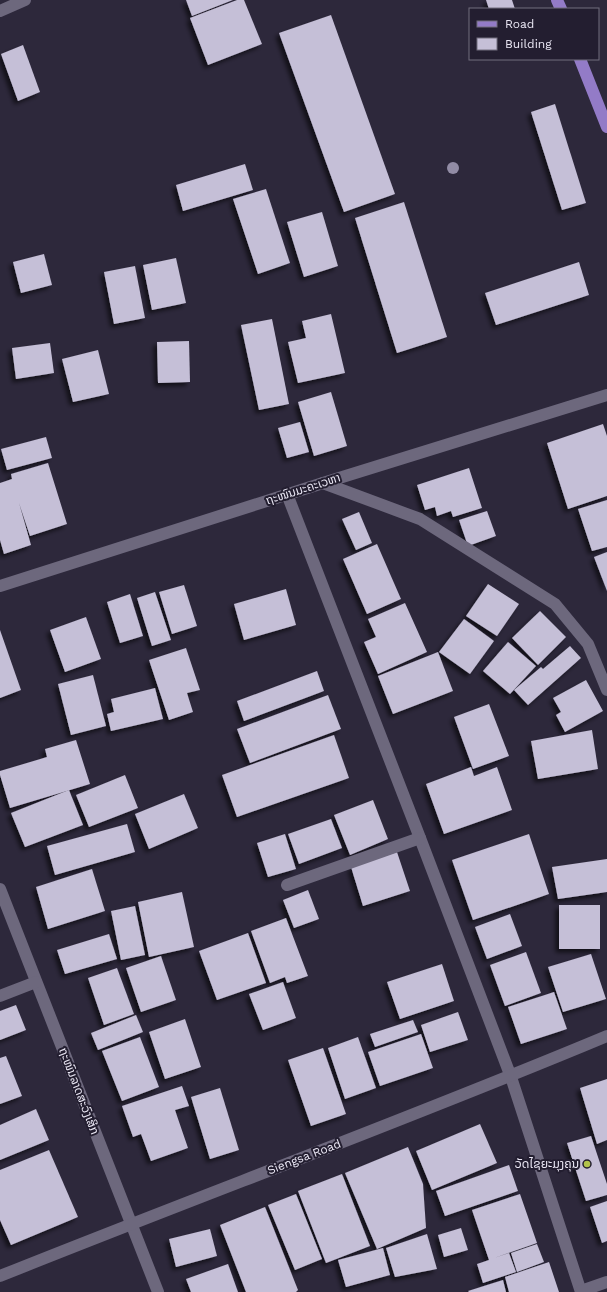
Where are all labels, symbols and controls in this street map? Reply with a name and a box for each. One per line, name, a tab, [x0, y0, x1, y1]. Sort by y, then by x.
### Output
legend	[469, 8, 599, 60]
text: Road	[505, 17, 534, 31]
text: Building	[505, 37, 552, 51]
street label: ຖະໜົນມະຄະເວຫາ	[264, 470, 342, 508]
street label: ຖະໜົນລາດສະວົງເສິກ	[56, 1046, 102, 1136]
street label: Siengsa Road	[265, 1137, 343, 1177]
place label: ວັດໄຊຍະມຸງຄຸນ	[515, 1157, 579, 1172]
marker: ວັດໄຊຍະມຸງຄຸນ	[582, 1159, 592, 1169]

